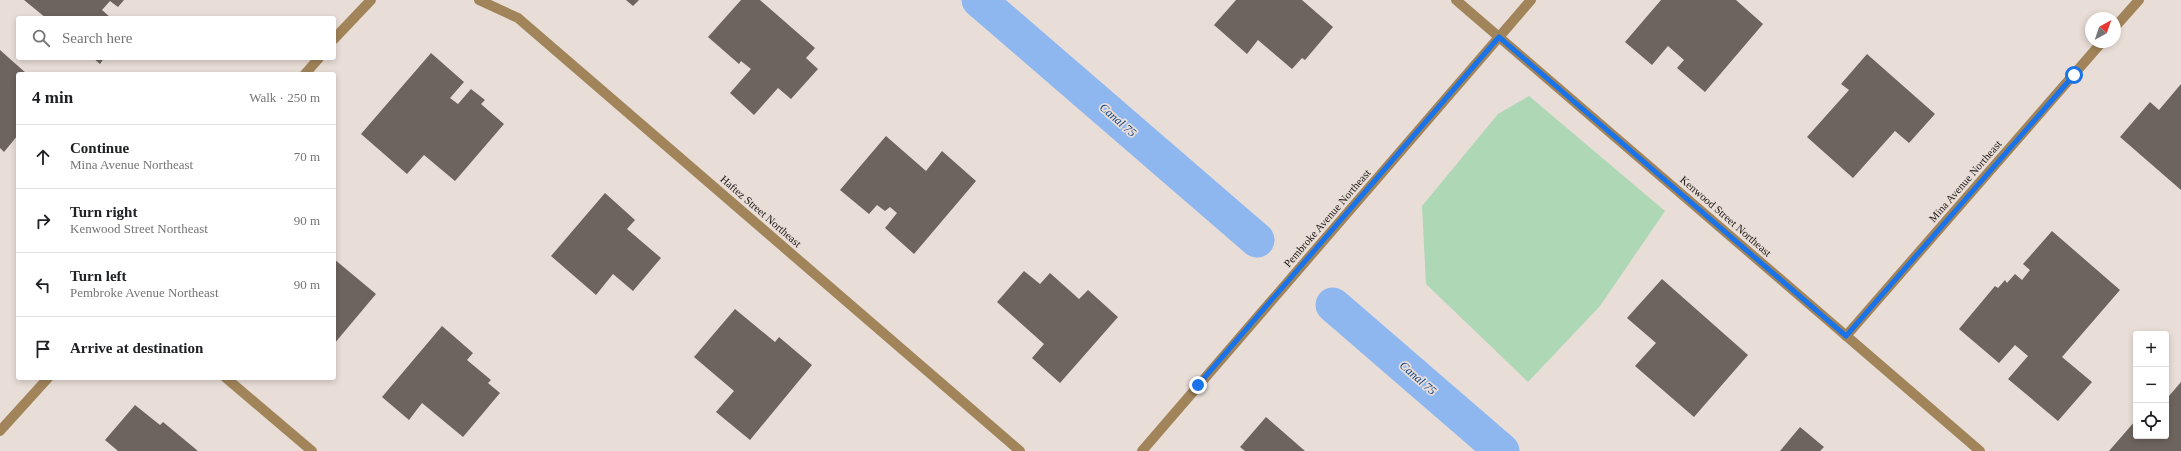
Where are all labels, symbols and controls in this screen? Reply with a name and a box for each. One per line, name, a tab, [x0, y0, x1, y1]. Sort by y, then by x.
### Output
north arrow	[2085, 12, 2121, 48]
search box	[16, 16, 336, 60]
icon: search	[30, 27, 52, 49]
text: Search here	[62, 30, 132, 46]
route start	[2065, 66, 2083, 84]
text: 4 min	[32, 88, 73, 107]
text: Walk · 250 m	[249, 90, 320, 105]
water label: Canal 75	[1097, 100, 1139, 140]
street label: Mina Avenue Northeast	[1926, 138, 2004, 224]
text: Continue	[70, 140, 129, 156]
icon: ahead	[32, 146, 54, 168]
text: 70 m	[294, 149, 320, 164]
text: Mina Avenue Northeast	[70, 157, 193, 172]
street label: Pembroke Avenue Northeast	[1281, 167, 1373, 269]
street label: Haftez Street Northeast	[718, 173, 804, 249]
street label: Kenwood Street Northeast	[1678, 173, 1774, 259]
text: Turn right	[70, 204, 137, 220]
icon: right	[32, 210, 54, 232]
text: 90 m	[294, 213, 320, 228]
text: Kenwood Street Northeast	[70, 221, 208, 236]
text: Turn left	[70, 268, 127, 284]
icon: left	[32, 274, 54, 296]
text: 90 m	[294, 277, 320, 292]
text: Pembroke Avenue Northeast	[70, 285, 219, 300]
map controls	[2133, 331, 2169, 439]
button: +	[2133, 331, 2169, 367]
icon: arrive	[32, 338, 54, 360]
text: Arrive at destination	[70, 340, 203, 356]
water label: Canal 75	[1397, 358, 1439, 398]
button: −	[2133, 367, 2169, 403]
route end	[1189, 376, 1207, 394]
button: locate	[2133, 403, 2169, 439]

